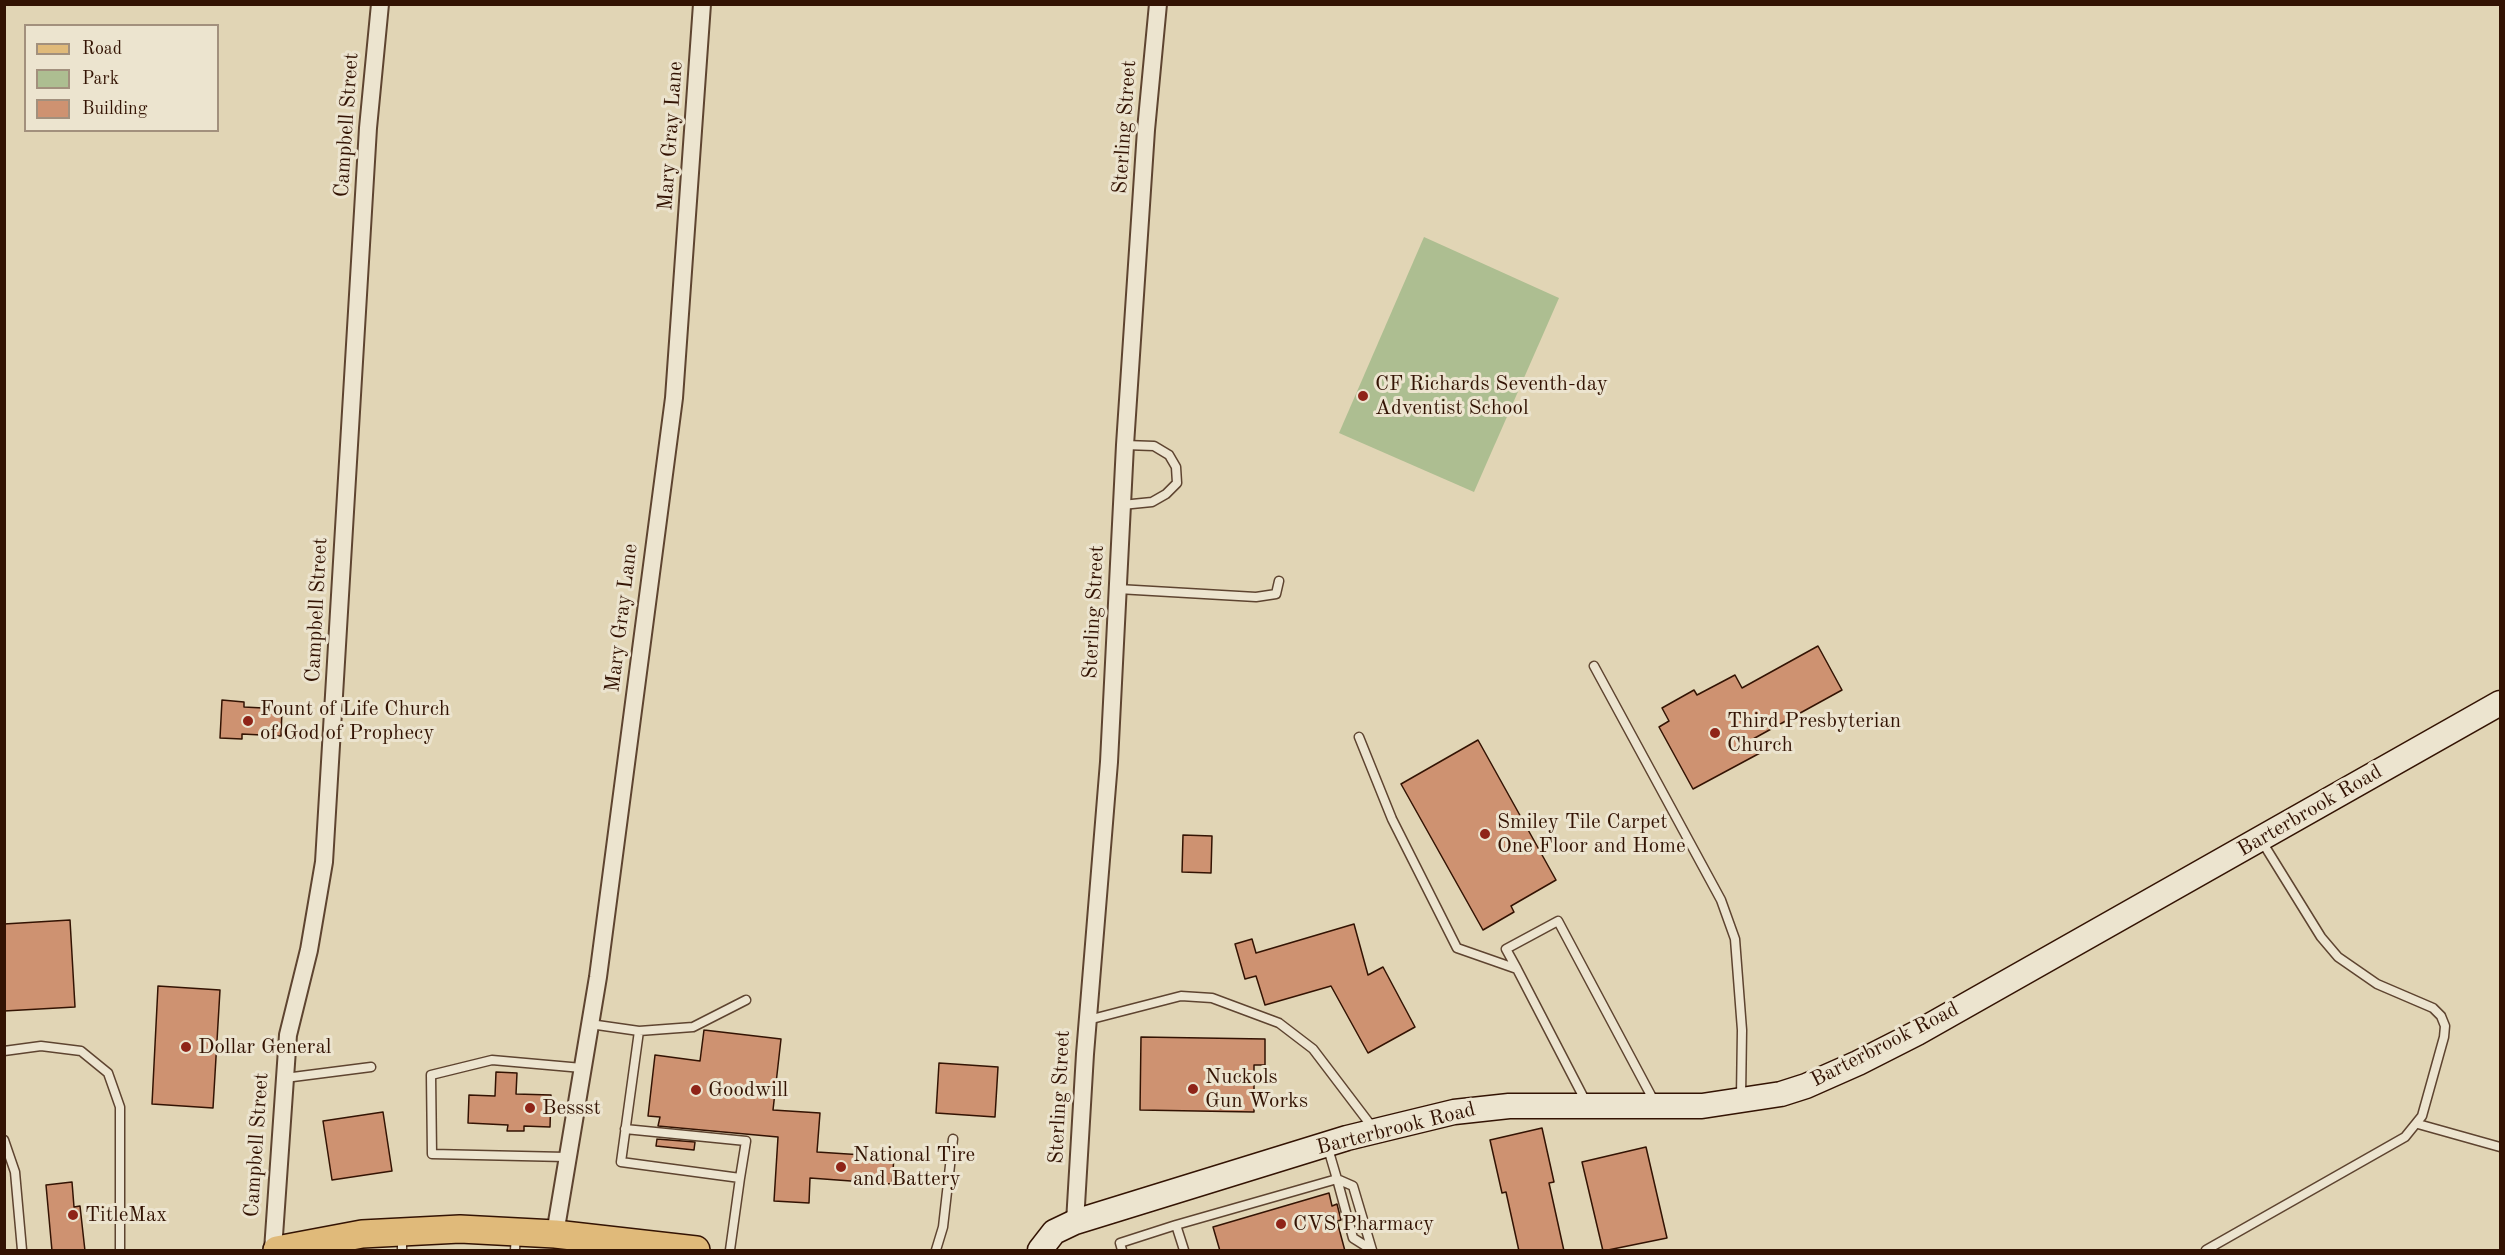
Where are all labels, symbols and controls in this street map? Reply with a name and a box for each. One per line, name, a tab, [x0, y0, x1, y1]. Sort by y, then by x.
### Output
legend	[24, 24, 219, 132]
text: Road	[82, 40, 122, 58]
street label: Campbell Street	[329, 52, 365, 198]
street label: Sterling Street	[1108, 59, 1142, 195]
street label: Mary Gray Lane	[653, 60, 689, 212]
text: Park	[82, 70, 119, 88]
text: Building	[82, 100, 147, 118]
place label: CF Richards Seventh-day Adventist School	[1375, 371, 1608, 421]
marker: CF Richards Seventh-day Adventist School	[1356, 389, 1370, 403]
street label: Campbell Street	[301, 537, 333, 683]
street label: Mary Gray Lane	[600, 542, 644, 694]
street label: Sterling Street	[1078, 544, 1110, 680]
place label: Fount of Life Church of God of Prophecy	[260, 696, 450, 746]
place label: Third Presbyterian Church	[1727, 708, 1901, 758]
marker: Fount of Life Church of God of Prophecy	[241, 714, 255, 728]
marker: Third Presbyterian Church	[1708, 726, 1722, 740]
street label: Barterbrook Road	[2233, 759, 2387, 863]
place label: Smiley Tile Carpet One Floor and Home	[1497, 809, 1686, 859]
marker: Smiley Tile Carpet One Floor and Home	[1478, 827, 1492, 841]
street label: Barterbrook Road	[1807, 997, 1963, 1093]
street label: Sterling Street	[1044, 1029, 1076, 1165]
place label: Dollar General	[198, 1034, 331, 1060]
marker: Dollar General	[179, 1040, 193, 1054]
place label: Nuckols Gun Works	[1205, 1064, 1308, 1114]
street label: Campbell Street	[239, 1072, 275, 1218]
place label: Goodwill	[708, 1077, 788, 1103]
marker: Nuckols Gun Works	[1186, 1082, 1200, 1096]
marker: Goodwill	[689, 1083, 703, 1097]
place label: Bessst	[542, 1095, 601, 1121]
street label: Barterbrook Road	[1314, 1097, 1478, 1161]
marker: Bessst	[523, 1101, 537, 1115]
place label: National Tire and Battery	[853, 1142, 975, 1192]
marker: National Tire and Battery	[834, 1160, 848, 1174]
place label: TitleMax	[85, 1202, 167, 1228]
marker: TitleMax	[66, 1208, 80, 1222]
place label: CVS Pharmacy	[1293, 1211, 1434, 1237]
marker: CVS Pharmacy	[1274, 1217, 1288, 1231]

